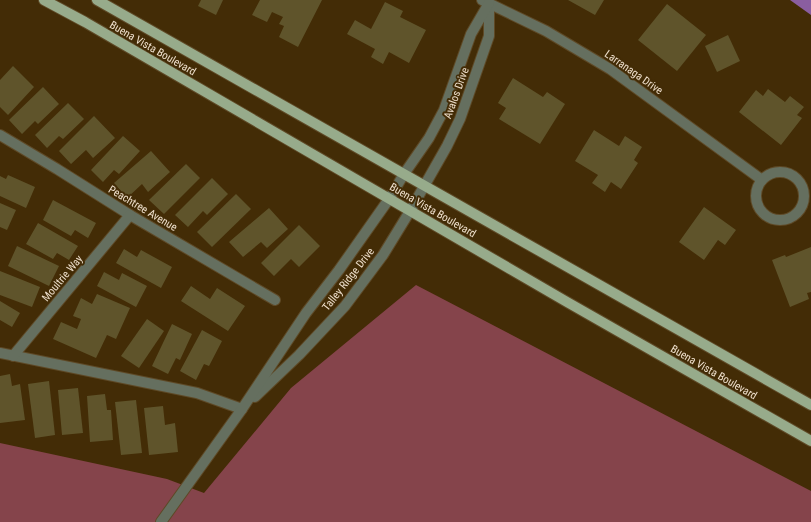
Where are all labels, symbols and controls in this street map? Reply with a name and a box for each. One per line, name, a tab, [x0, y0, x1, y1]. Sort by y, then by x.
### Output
street label: Buena Vista Boulevard	[107, 18, 198, 78]
street label: Larranaga Drive	[602, 48, 665, 97]
street label: Avalos Drive	[441, 66, 472, 121]
street label: Buena Vista Boulevard	[387, 180, 478, 240]
street label: Peachtree Avenue	[106, 183, 179, 234]
street label: Talley Ridge Drive	[320, 245, 377, 313]
street label: Moultrie Way	[39, 252, 86, 304]
street label: Buena Vista Boulevard	[668, 342, 759, 402]

